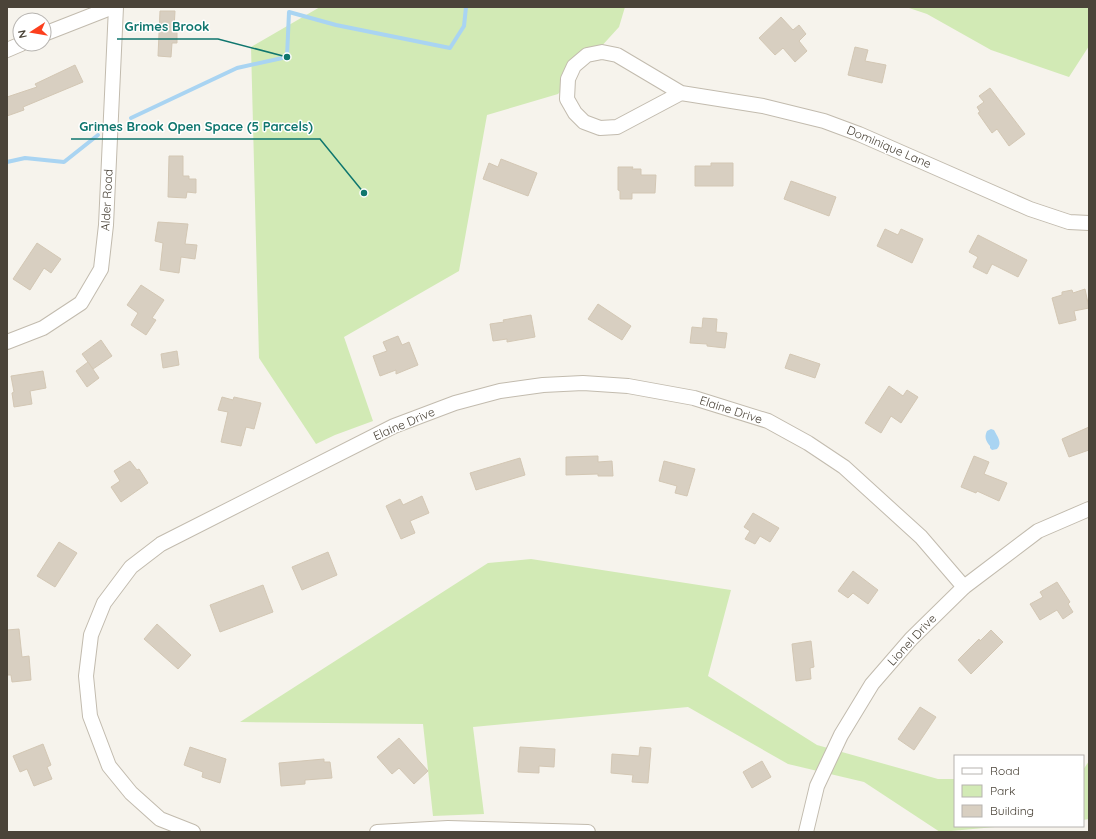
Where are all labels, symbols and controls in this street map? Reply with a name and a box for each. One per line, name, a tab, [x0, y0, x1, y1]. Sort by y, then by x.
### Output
north arrow	[12, 12, 52, 52]
callout: Grimes Brook	[117, 14, 218, 39]
text: Grimes Brook	[125, 18, 209, 34]
text: N	[15, 29, 30, 39]
callout: Grimes Brook Open Space (5 Parcels)	[71, 114, 320, 139]
text: Grimes Brook Open Space (5 Parcels)	[79, 118, 313, 134]
street label: Dominique Lane	[845, 122, 934, 171]
street label: Alder Road	[97, 169, 116, 231]
street label: Elaine Drive	[698, 392, 765, 427]
street label: Elaine Drive	[371, 404, 437, 443]
street label: Lionel Drive	[884, 611, 939, 668]
legend	[954, 755, 1084, 827]
text: Road	[990, 763, 1020, 778]
text: Park	[990, 783, 1015, 798]
text: Building	[990, 803, 1034, 818]

